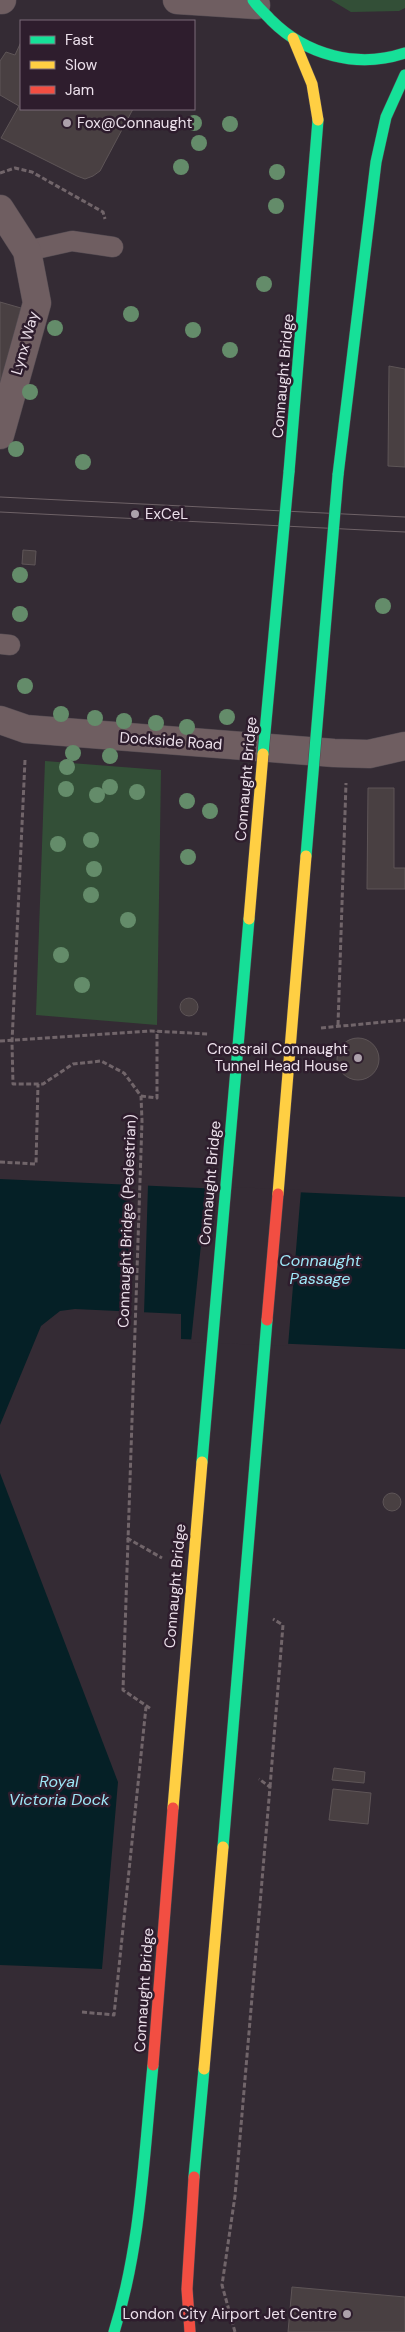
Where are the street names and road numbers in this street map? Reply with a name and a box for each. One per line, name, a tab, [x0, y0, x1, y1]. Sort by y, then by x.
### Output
street label: Lynx Way	[6, 308, 44, 377]
street label: Connaught Bridge	[268, 313, 298, 439]
street label: Connaught Bridge	[231, 716, 261, 842]
street label: Dockside Road	[119, 727, 223, 755]
street label: Connaught Bridge (Pedestrian)	[113, 1114, 141, 1328]
street label: Connaught Bridge	[195, 1120, 225, 1246]
street label: Connaught Bridge	[160, 1523, 190, 1649]
street label: Connaught Bridge	[130, 1927, 158, 2053]

